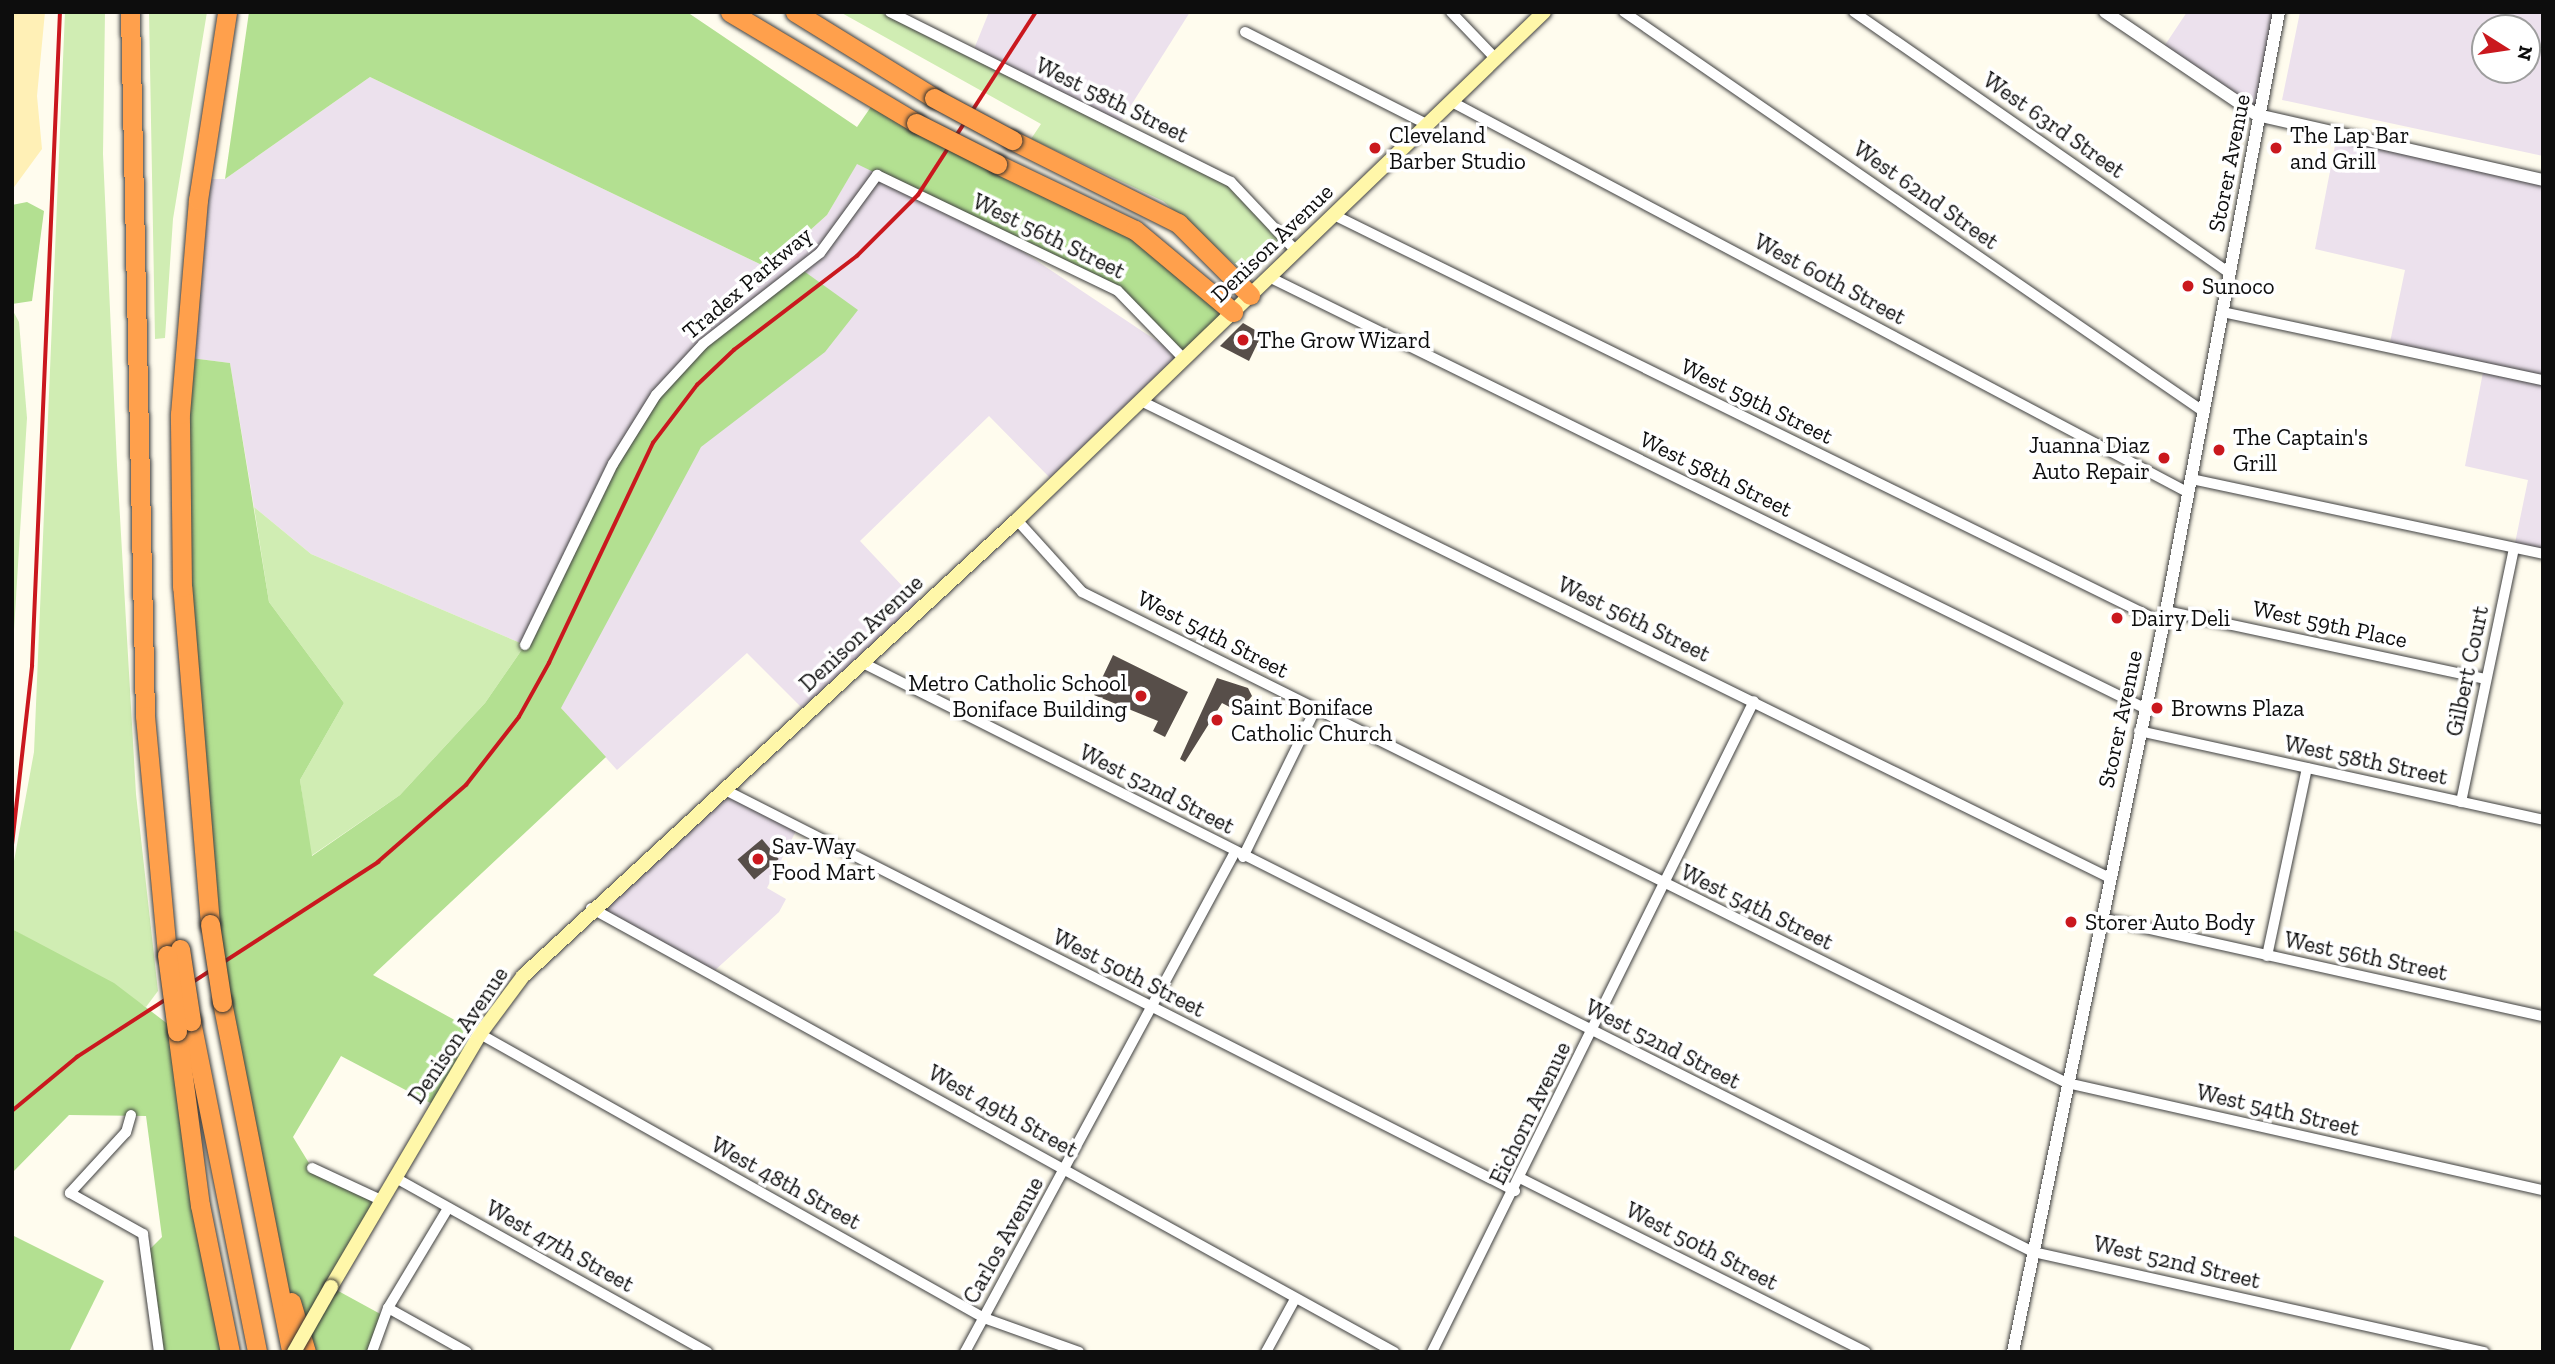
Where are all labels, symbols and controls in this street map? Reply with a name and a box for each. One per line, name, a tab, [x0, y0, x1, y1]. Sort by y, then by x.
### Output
north arrow	[2471, 14, 2541, 84]
text: N	[2512, 44, 2538, 63]
street label: West 58th Street	[1031, 51, 1193, 149]
street label: West 63rd Street	[1978, 66, 2130, 184]
street label: Storer Avenue	[2202, 91, 2256, 235]
place label: Cleveland Barber Studio	[1389, 121, 1526, 175]
place label: The Lap Bar and Grill	[2290, 121, 2409, 175]
street label: West 62nd Street	[1848, 135, 2004, 255]
marker: Cleveland Barber Studio	[1367, 140, 1383, 156]
marker: The Lap Bar and Grill	[2268, 140, 2284, 156]
street label: Denison Avenue	[1205, 178, 1339, 308]
street label: West 56th Street	[968, 187, 1130, 285]
street label: Tradex Parkway	[677, 221, 817, 345]
street label: West 60th Street	[1749, 227, 1911, 331]
place label: Sunoco	[2202, 272, 2275, 300]
marker: Sunoco	[2180, 278, 2196, 294]
place label: The Grow Wizard	[1257, 326, 1432, 354]
marker: The Grow Wizard	[1235, 332, 1251, 348]
street label: West 59th Street	[1676, 352, 1838, 450]
place label: The Captain's Grill	[2233, 423, 2368, 477]
street label: West 58th Street	[1635, 425, 1797, 523]
place label: Juanna Diaz Auto Repair	[2029, 431, 2150, 485]
marker: The Captain's Grill	[2211, 442, 2227, 458]
marker: Juanna Diaz Auto Repair	[2156, 450, 2172, 466]
street label: Denison Avenue	[793, 568, 929, 698]
street label: West 56th Street	[1553, 570, 1715, 668]
street label: West 54th Street	[1133, 584, 1293, 684]
street label: West 59th Place	[2250, 594, 2410, 654]
street label: Gilbert Court	[2440, 603, 2494, 739]
place label: Dairy Deli	[2131, 604, 2231, 632]
marker: Dairy Deli	[2109, 610, 2125, 626]
street label: Storer Avenue	[2092, 647, 2148, 791]
place label: Metro Catholic School Boniface Building	[908, 669, 1127, 723]
marker: Metro Catholic School Boniface Building	[1133, 688, 1149, 704]
place label: Saint Boniface Catholic Church	[1231, 693, 1392, 747]
place label: Browns Plaza	[2171, 694, 2304, 722]
marker: Browns Plaza	[2149, 700, 2165, 716]
marker: Saint Boniface Catholic Church	[1209, 712, 1225, 728]
street label: West 58th Street	[2282, 729, 2450, 791]
street label: West 52nd Street	[1075, 738, 1239, 840]
place label: Sav-Way Food Mart	[772, 832, 875, 886]
marker: Sav-Way Food Mart	[750, 851, 766, 867]
street label: West 54th Street	[1676, 858, 1838, 956]
place label: Storer Auto Body	[2085, 908, 2256, 936]
marker: Storer Auto Body	[2063, 914, 2079, 930]
street label: West 50th Street	[1048, 923, 1210, 1023]
street label: West 56th Street	[2282, 925, 2450, 987]
street label: Denison Avenue	[402, 961, 514, 1109]
street label: West 52nd Street	[1581, 993, 1745, 1095]
street label: Eichorn Avenue	[1483, 1037, 1577, 1189]
street label: West 49th Street	[923, 1058, 1083, 1164]
street label: West 54th Street	[2194, 1078, 2362, 1142]
street label: West 48th Street	[706, 1130, 866, 1236]
street label: Carlos Avenue	[957, 1171, 1049, 1309]
street label: West 47th Street	[481, 1194, 639, 1298]
street label: West 50th Street	[1621, 1196, 1783, 1296]
street label: West 52nd Street	[2091, 1229, 2263, 1295]

